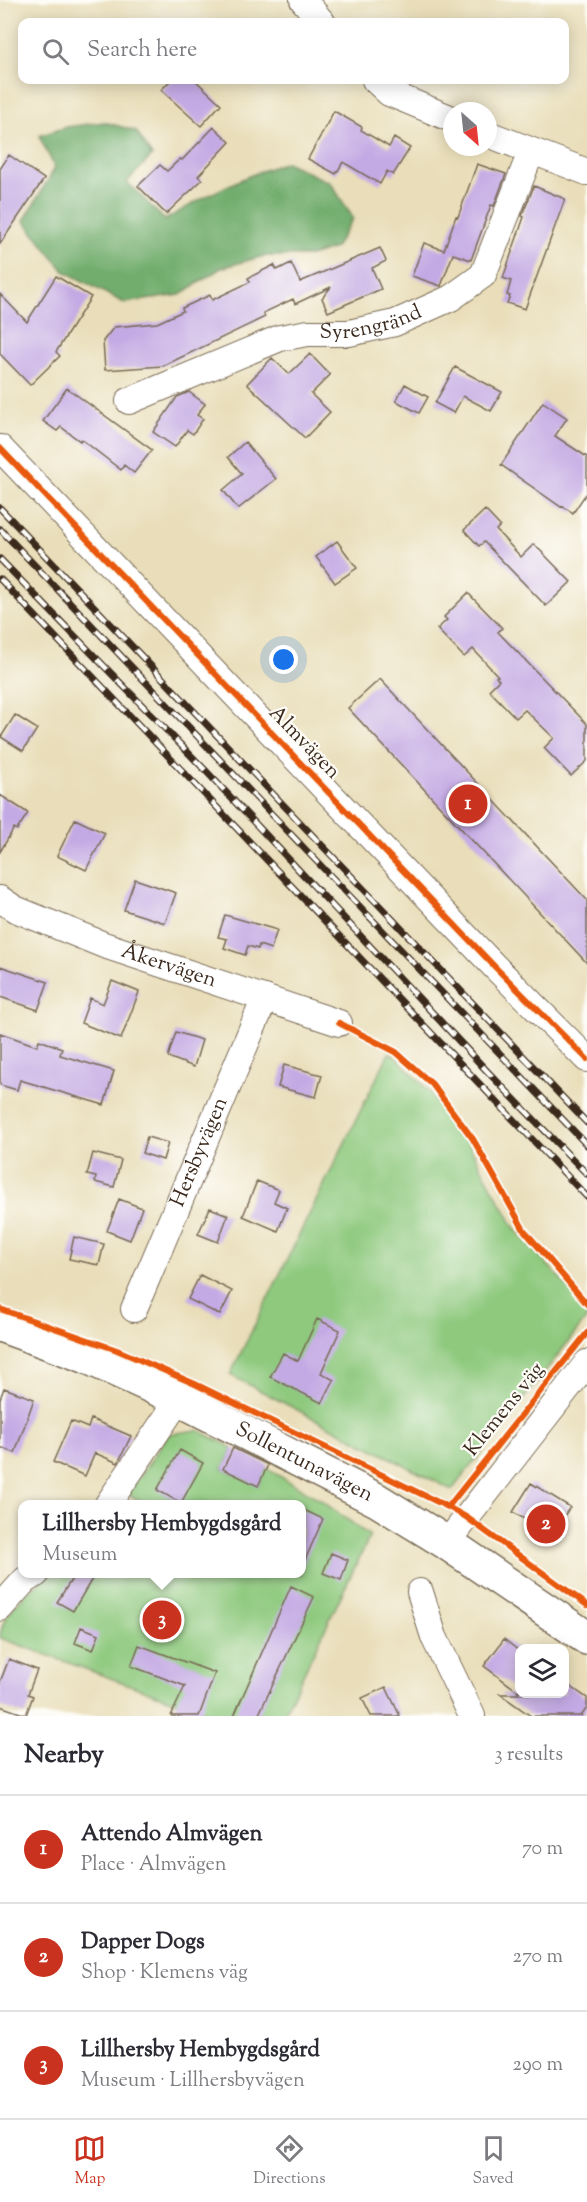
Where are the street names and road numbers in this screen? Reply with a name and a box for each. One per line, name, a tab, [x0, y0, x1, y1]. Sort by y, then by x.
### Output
street label: Syrengränd	[320, 298, 427, 348]
street label: Almvägen	[261, 699, 347, 787]
street label: Åkervägen	[117, 937, 220, 996]
street label: Hersbyvägen	[164, 1093, 236, 1212]
street label: Klemens väg	[458, 1357, 552, 1463]
street label: Sollentunavägen	[230, 1415, 378, 1510]

